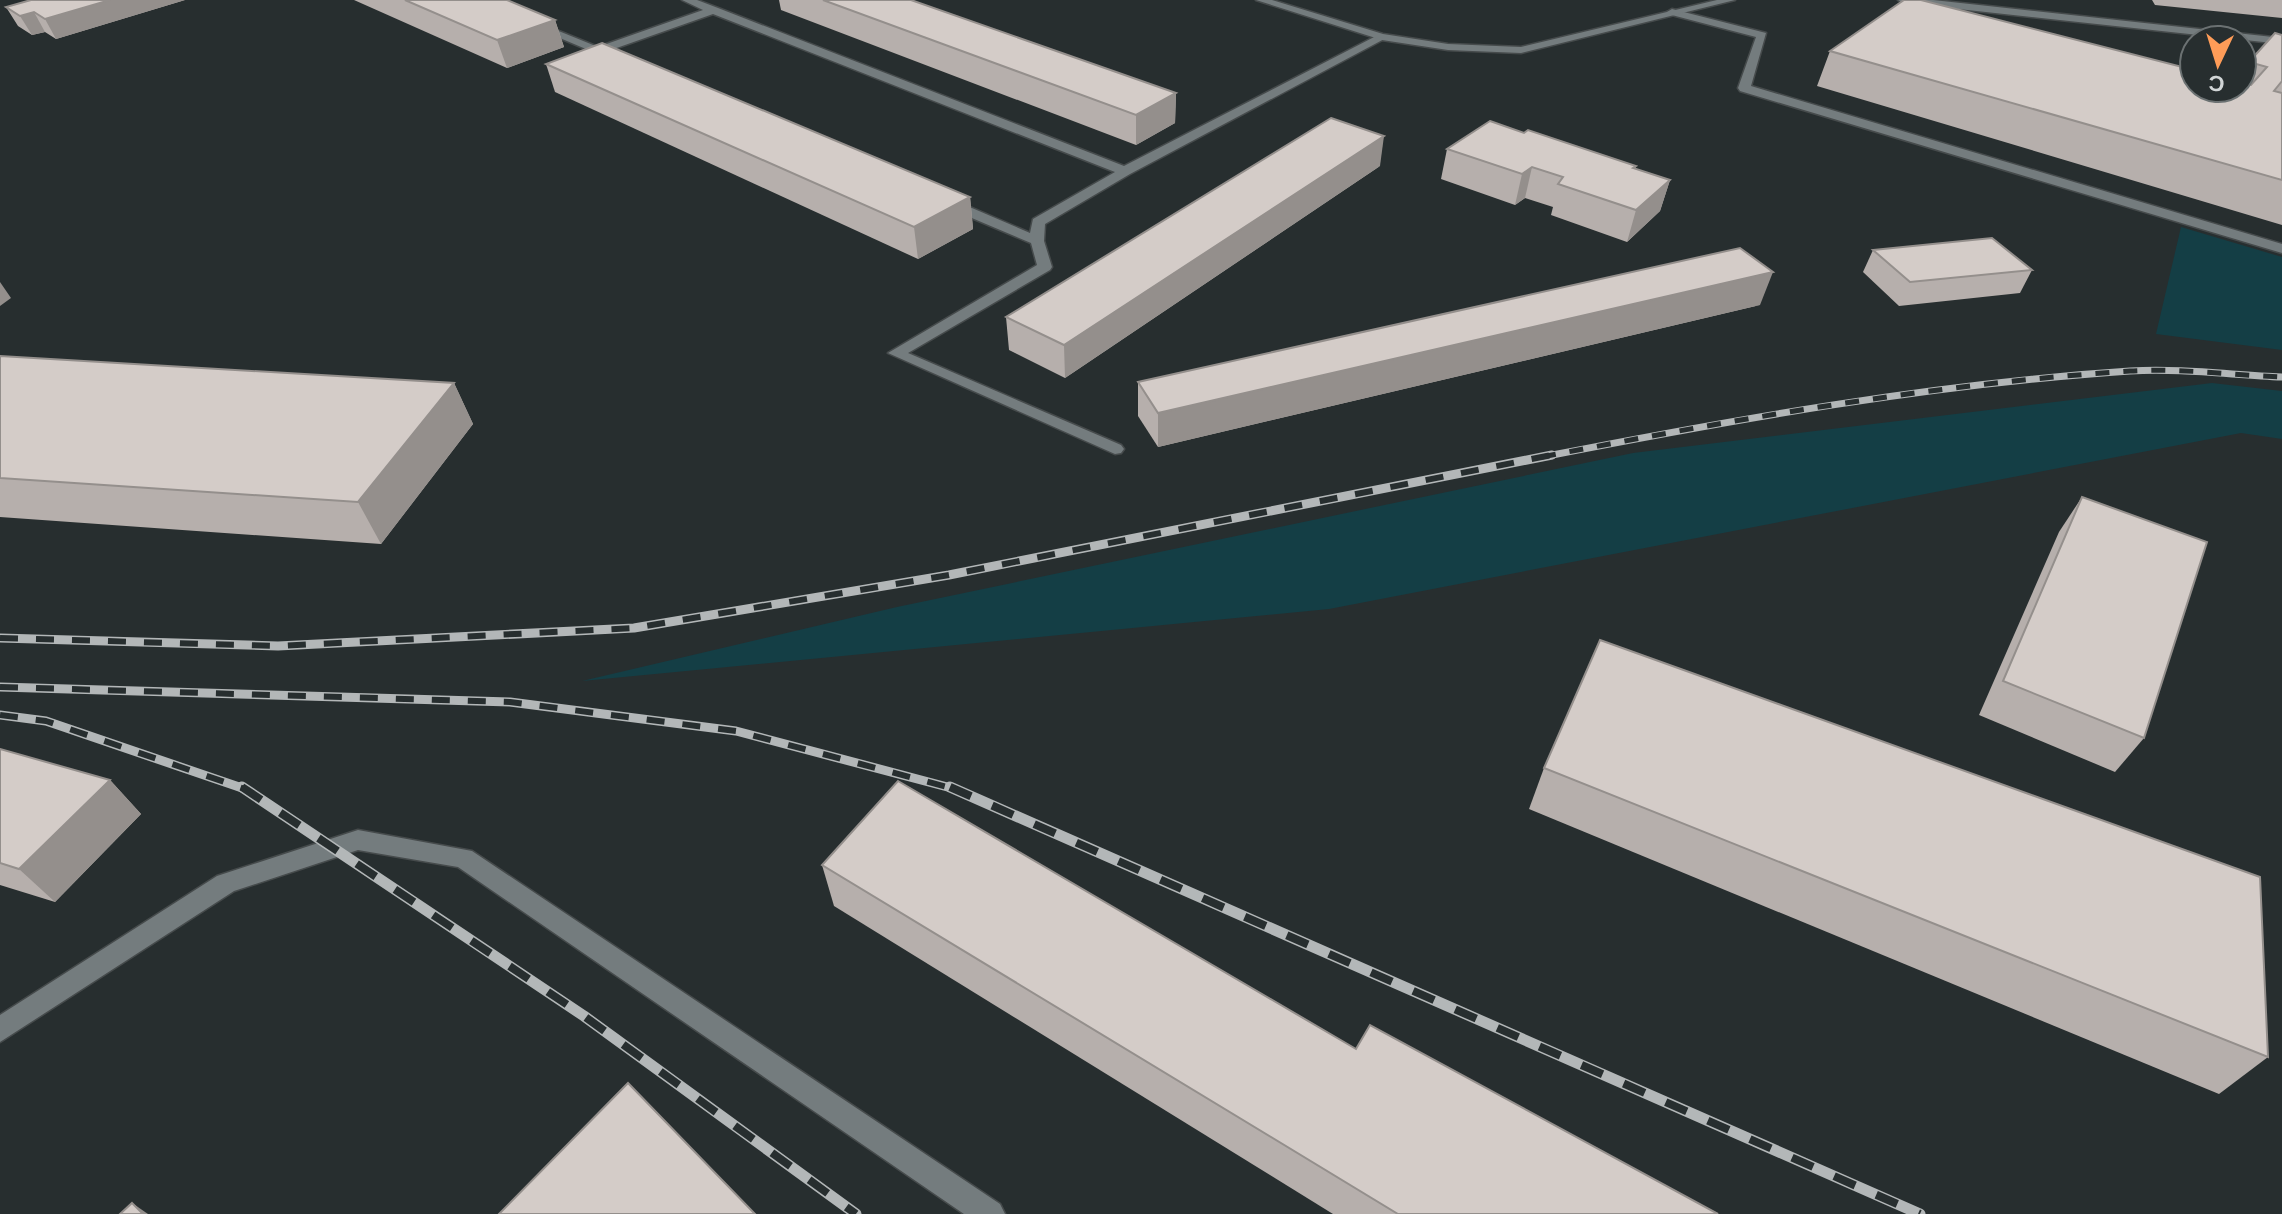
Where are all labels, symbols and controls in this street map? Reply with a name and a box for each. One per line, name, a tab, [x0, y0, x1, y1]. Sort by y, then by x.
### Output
north arrow	[2178, 24, 2258, 104]
text: С	[2208, 70, 2225, 96]

